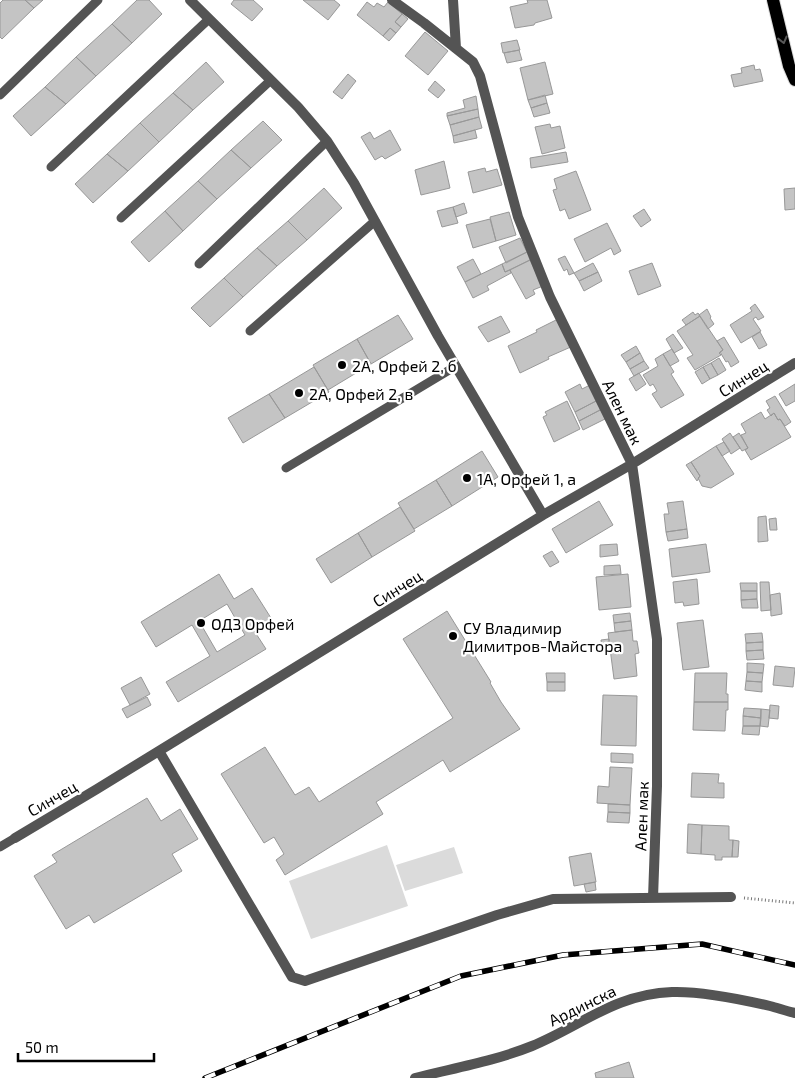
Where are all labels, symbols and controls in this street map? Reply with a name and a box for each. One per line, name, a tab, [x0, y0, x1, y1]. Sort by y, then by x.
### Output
one-way arrow	[777, 36, 788, 45]
place label: 2А, Орфей 2, б	[352, 356, 457, 375]
street label: Синчец	[715, 356, 771, 400]
marker: 2А, Орфей 2, б	[336, 359, 348, 371]
street label: Ален мак	[599, 376, 647, 448]
place label: 2А, Орфей 2, в	[309, 384, 413, 403]
marker: 2А, Орфей 2, в	[293, 387, 305, 399]
place label: 1А, Орфей 1, а	[477, 469, 576, 488]
marker: 1А, Орфей 1, а	[461, 472, 473, 484]
street label: Синчец	[369, 566, 425, 610]
place label: ОДЗ Орфей	[211, 614, 294, 633]
marker: ОДЗ Орфей	[195, 617, 207, 629]
place label: СУ Владимир Димитров-Майстора	[463, 618, 622, 655]
marker: СУ Владимир Димитров-Майстора	[447, 630, 459, 642]
street label: Синчец	[24, 776, 80, 820]
street label: Ален мак	[630, 780, 652, 851]
street label: Ардинска	[545, 981, 619, 1029]
scale bar	[18, 1030, 154, 1062]
text: 50 m	[25, 1038, 59, 1056]

